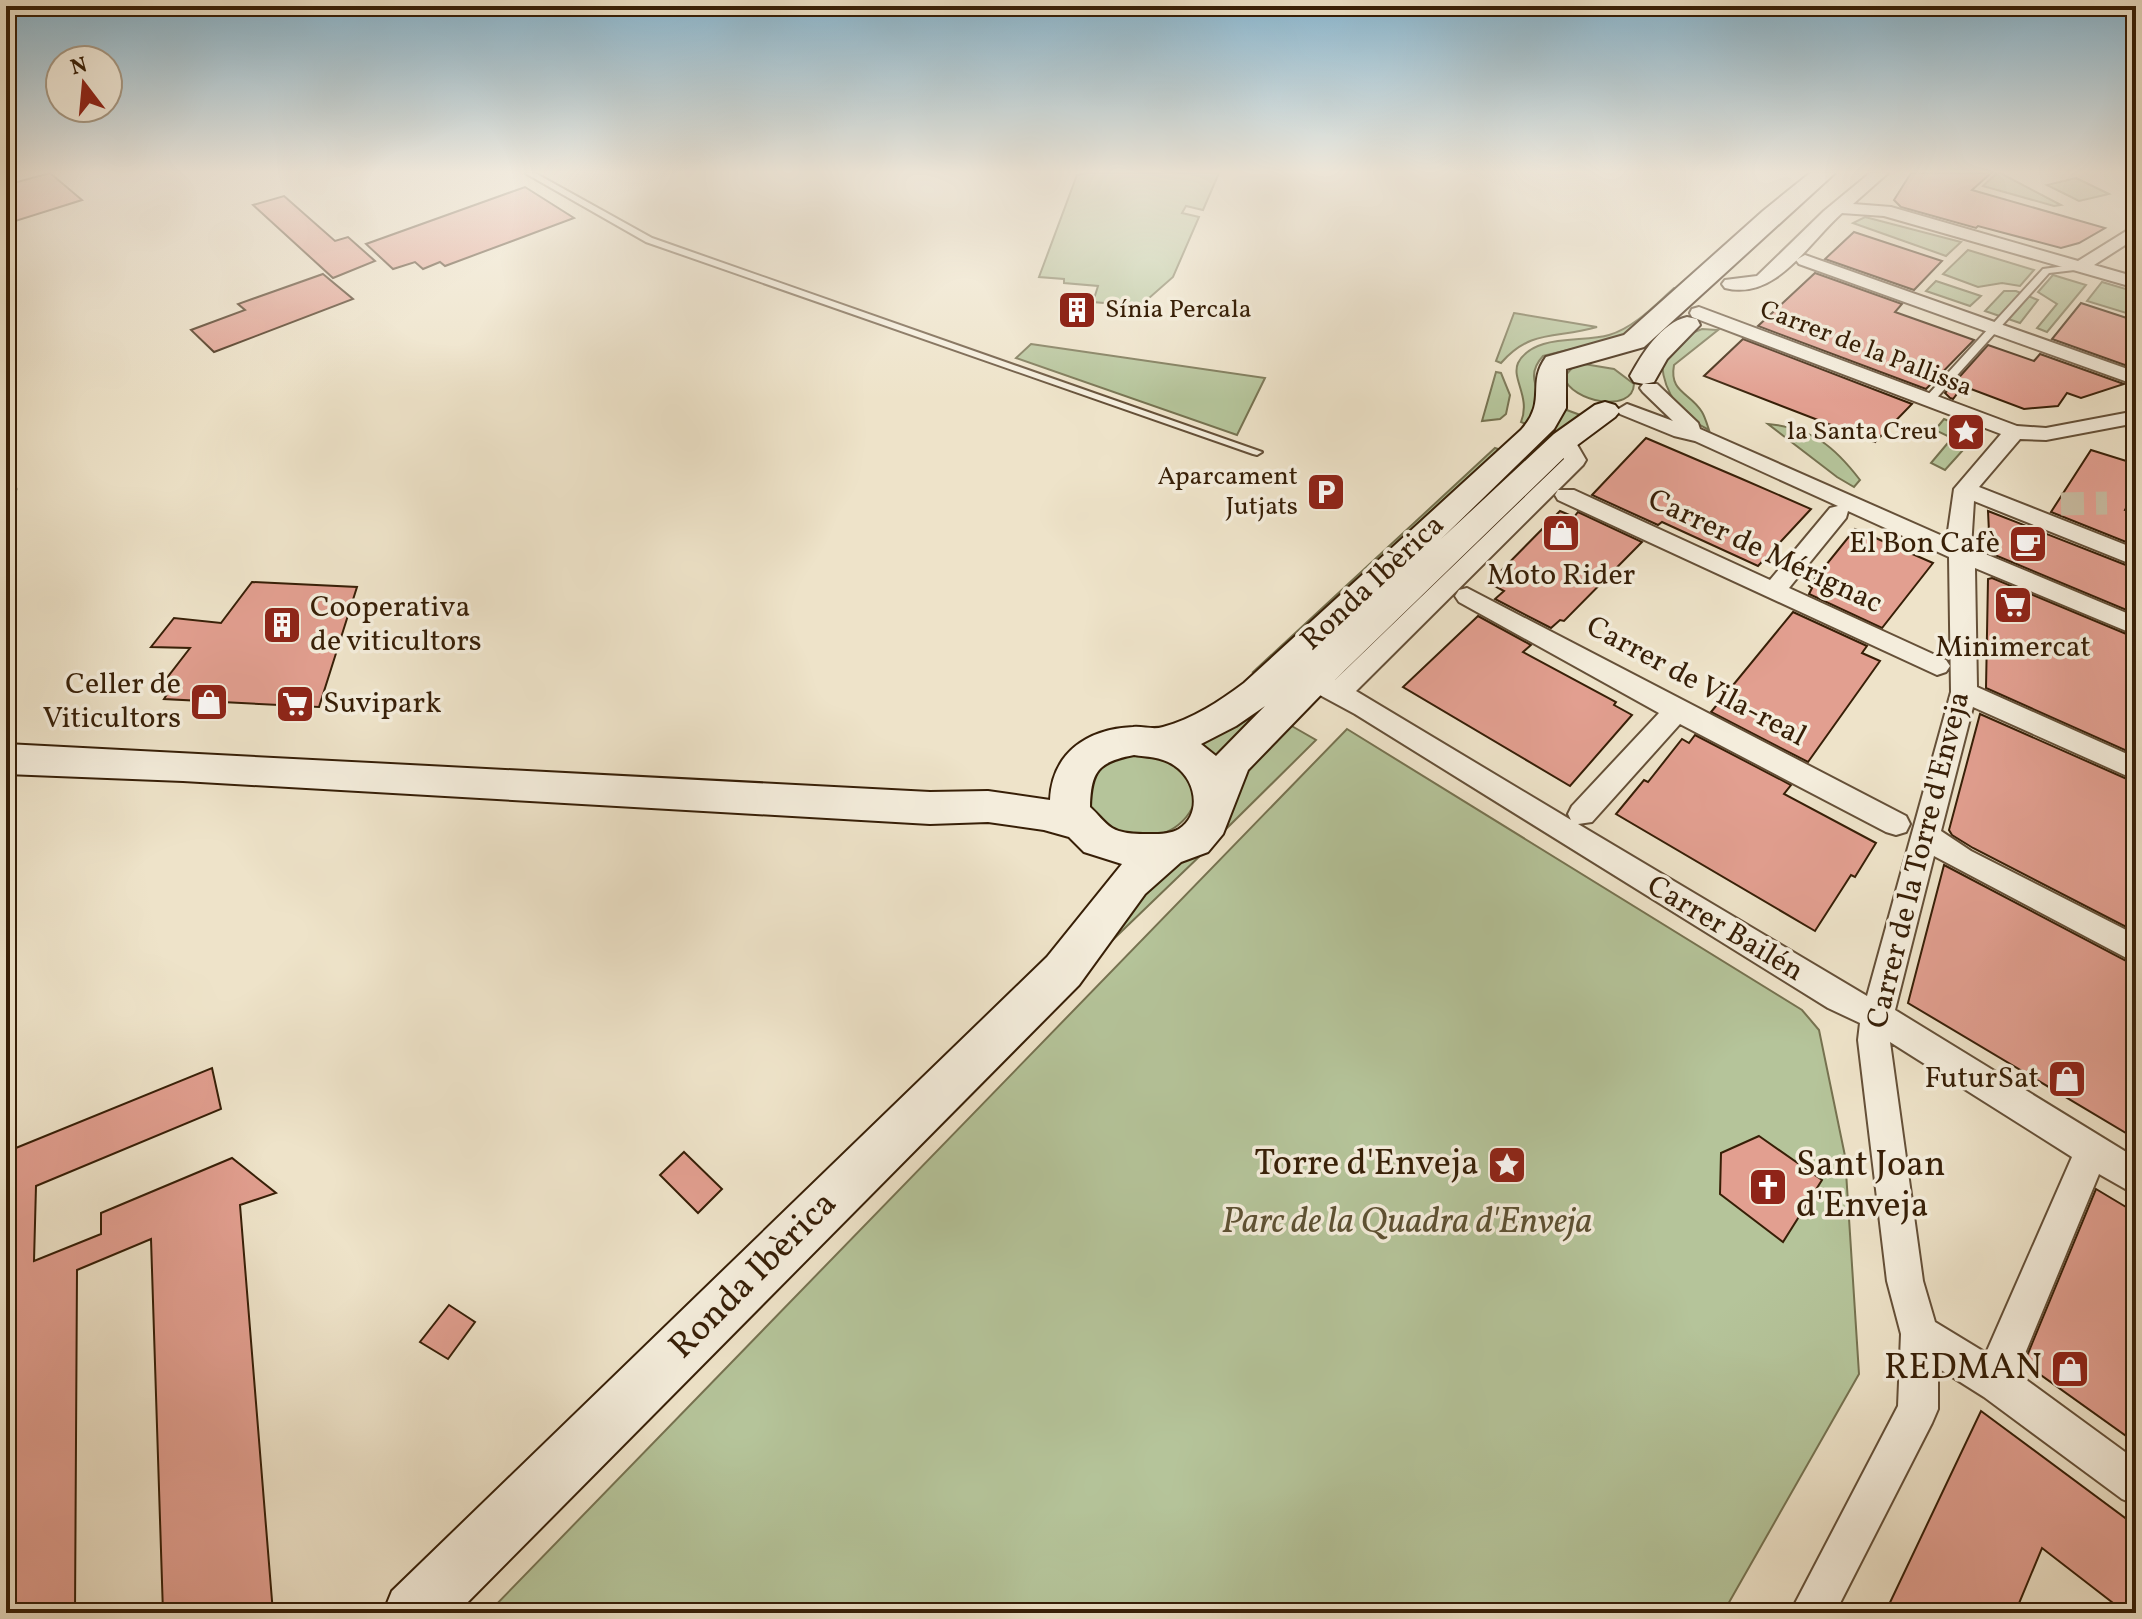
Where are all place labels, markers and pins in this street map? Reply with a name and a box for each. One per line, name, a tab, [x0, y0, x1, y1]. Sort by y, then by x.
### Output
building icon: Sínia Percala	[1056, 289, 1098, 331]
place label: Sínia Percala	[1105, 292, 1252, 328]
place icon: la Santa Creu	[1945, 411, 1987, 453]
place label: la Santa Creu	[1787, 414, 1938, 450]
place label: Aparcament Jutjats	[1157, 459, 1298, 525]
parking icon: Aparcament Jutjats	[1305, 471, 1347, 513]
shop icon: Moto Rider	[1540, 512, 1582, 554]
place label: El Bon Cafè	[1849, 523, 2000, 565]
cafe icon: El Bon Cafè	[2007, 523, 2049, 565]
place label: Moto Rider	[1487, 555, 1635, 597]
supermarket icon: Minimercat	[1992, 584, 2034, 626]
place label: Cooperativa de viticultors	[310, 587, 482, 663]
building icon: Cooperativa de viticultors	[261, 604, 303, 646]
place label: Minimercat	[1935, 627, 2091, 669]
place label: Celler de Viticultors	[42, 664, 181, 740]
shop icon: Celler de Viticultors	[188, 681, 230, 723]
supermarket icon: Suvipark	[274, 683, 316, 725]
place label: Suvipark	[323, 683, 442, 725]
place label: FuturSat	[1925, 1058, 2039, 1100]
shop icon: FuturSat	[2046, 1058, 2088, 1100]
place label: Torre d'Enveja	[1254, 1140, 1479, 1190]
place label: Sant Joan d'Enveja	[1796, 1141, 1946, 1232]
place icon: Torre d'Enveja	[1486, 1144, 1528, 1186]
church icon: Sant Joan d'Enveja	[1747, 1166, 1789, 1208]
place label: REDMAN	[1884, 1344, 2042, 1394]
shop icon: REDMAN	[2049, 1348, 2091, 1390]

